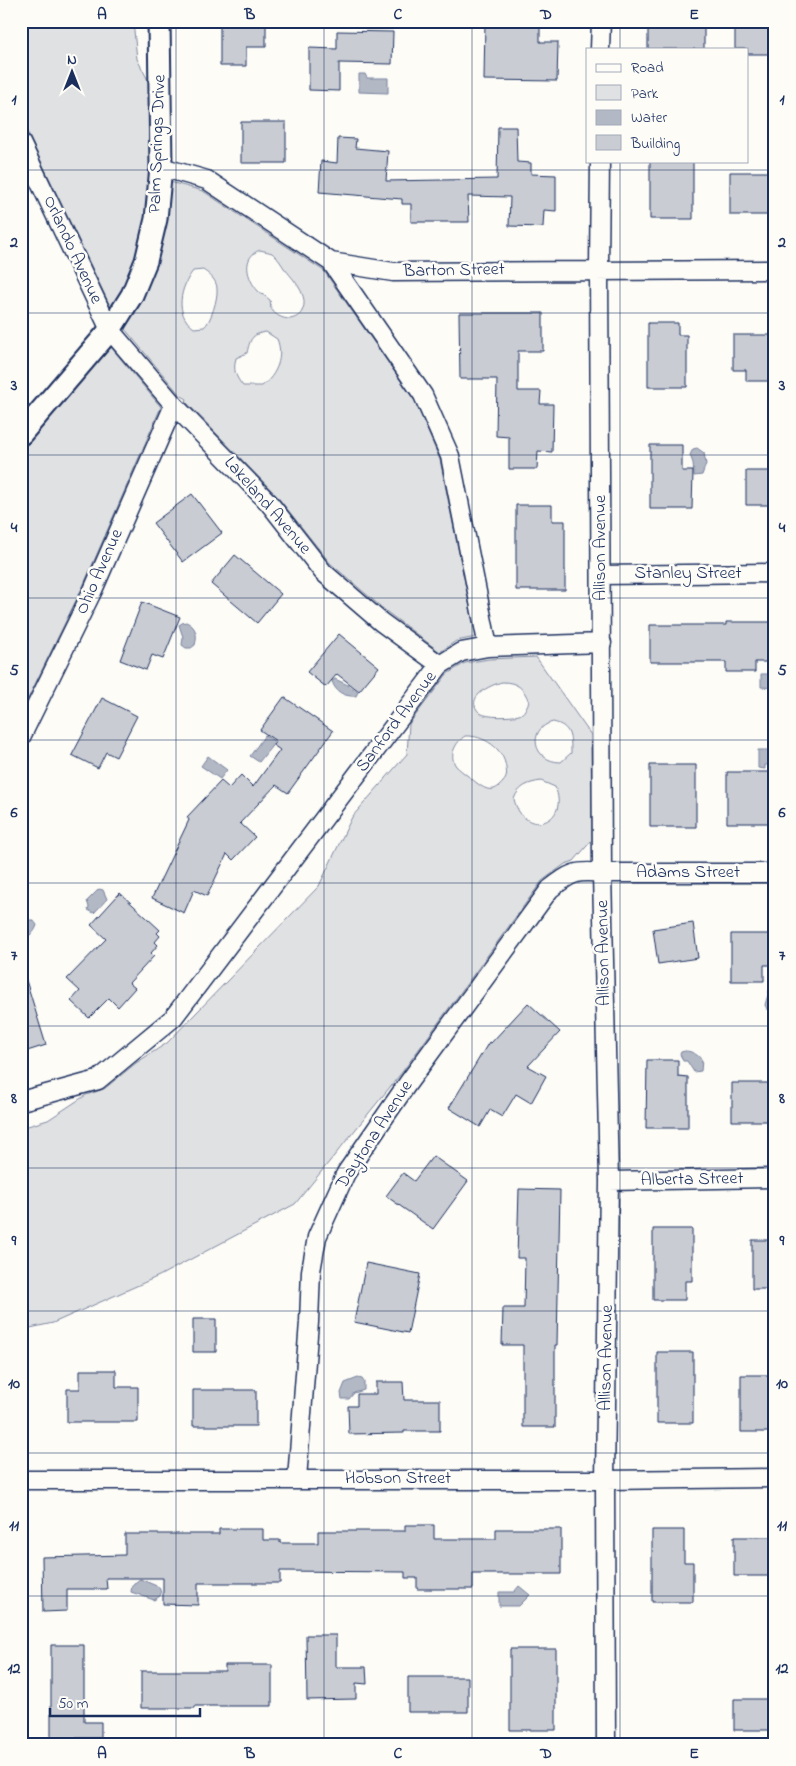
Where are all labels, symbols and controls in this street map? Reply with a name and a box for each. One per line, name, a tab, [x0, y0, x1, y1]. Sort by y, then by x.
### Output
text: A	[97, 3, 107, 27]
text: B	[244, 3, 256, 27]
text: C	[394, 3, 403, 27]
text: D	[539, 3, 552, 27]
text: E	[689, 3, 699, 27]
north arrow	[48, 48, 98, 98]
legend	[586, 48, 748, 162]
text: N	[67, 50, 77, 71]
text: Road	[631, 57, 664, 79]
street label: Palm Springs Drive	[143, 73, 174, 214]
text: Park	[631, 83, 659, 105]
text: 1	[11, 88, 17, 112]
text: 1	[779, 88, 785, 112]
text: Water	[631, 107, 667, 129]
text: Building	[630, 133, 680, 156]
street label: Orlando Avenue	[36, 192, 109, 309]
text: 2	[9, 231, 18, 255]
text: 2	[777, 231, 786, 255]
street label: Barton Street	[402, 257, 505, 285]
text: 3	[10, 374, 18, 398]
text: 3	[778, 374, 786, 398]
street label: Lakeland Avenue	[217, 451, 318, 561]
street label: Allison Avenue	[588, 494, 614, 601]
text: 4	[10, 516, 18, 540]
text: 4	[778, 516, 786, 540]
street label: Ohio Avenue	[70, 524, 131, 619]
street label: Stanley Street	[634, 561, 742, 587]
text: 5	[9, 659, 19, 683]
text: 5	[777, 659, 787, 683]
street label: Sanford Avenue	[350, 665, 444, 778]
text: 6	[9, 801, 18, 825]
text: 6	[777, 801, 786, 825]
street label: Adams Street	[636, 860, 740, 886]
street label: Allison Avenue	[590, 899, 618, 1006]
text: 7	[11, 944, 18, 968]
text: 7	[779, 944, 786, 968]
street label: Daytona Avenue	[329, 1075, 421, 1195]
text: 8	[10, 1087, 17, 1111]
text: 8	[778, 1087, 785, 1111]
street label: Alberta Street	[640, 1166, 744, 1194]
text: 9	[11, 1229, 17, 1253]
text: 9	[779, 1229, 785, 1253]
street label: Allison Avenue	[593, 1304, 621, 1411]
text: 10	[8, 1372, 20, 1396]
text: 10	[776, 1372, 788, 1396]
street label: Hobson Street	[345, 1466, 451, 1492]
text: 11	[9, 1514, 20, 1538]
text: 11	[777, 1514, 788, 1538]
text: 12	[7, 1657, 21, 1681]
text: 12	[775, 1657, 789, 1681]
scale bar	[50, 1686, 200, 1718]
text: 50 m	[58, 1693, 89, 1715]
text: A	[97, 1742, 107, 1766]
text: B	[244, 1742, 256, 1766]
text: C	[394, 1742, 403, 1766]
text: D	[539, 1742, 552, 1766]
text: E	[689, 1742, 699, 1766]

